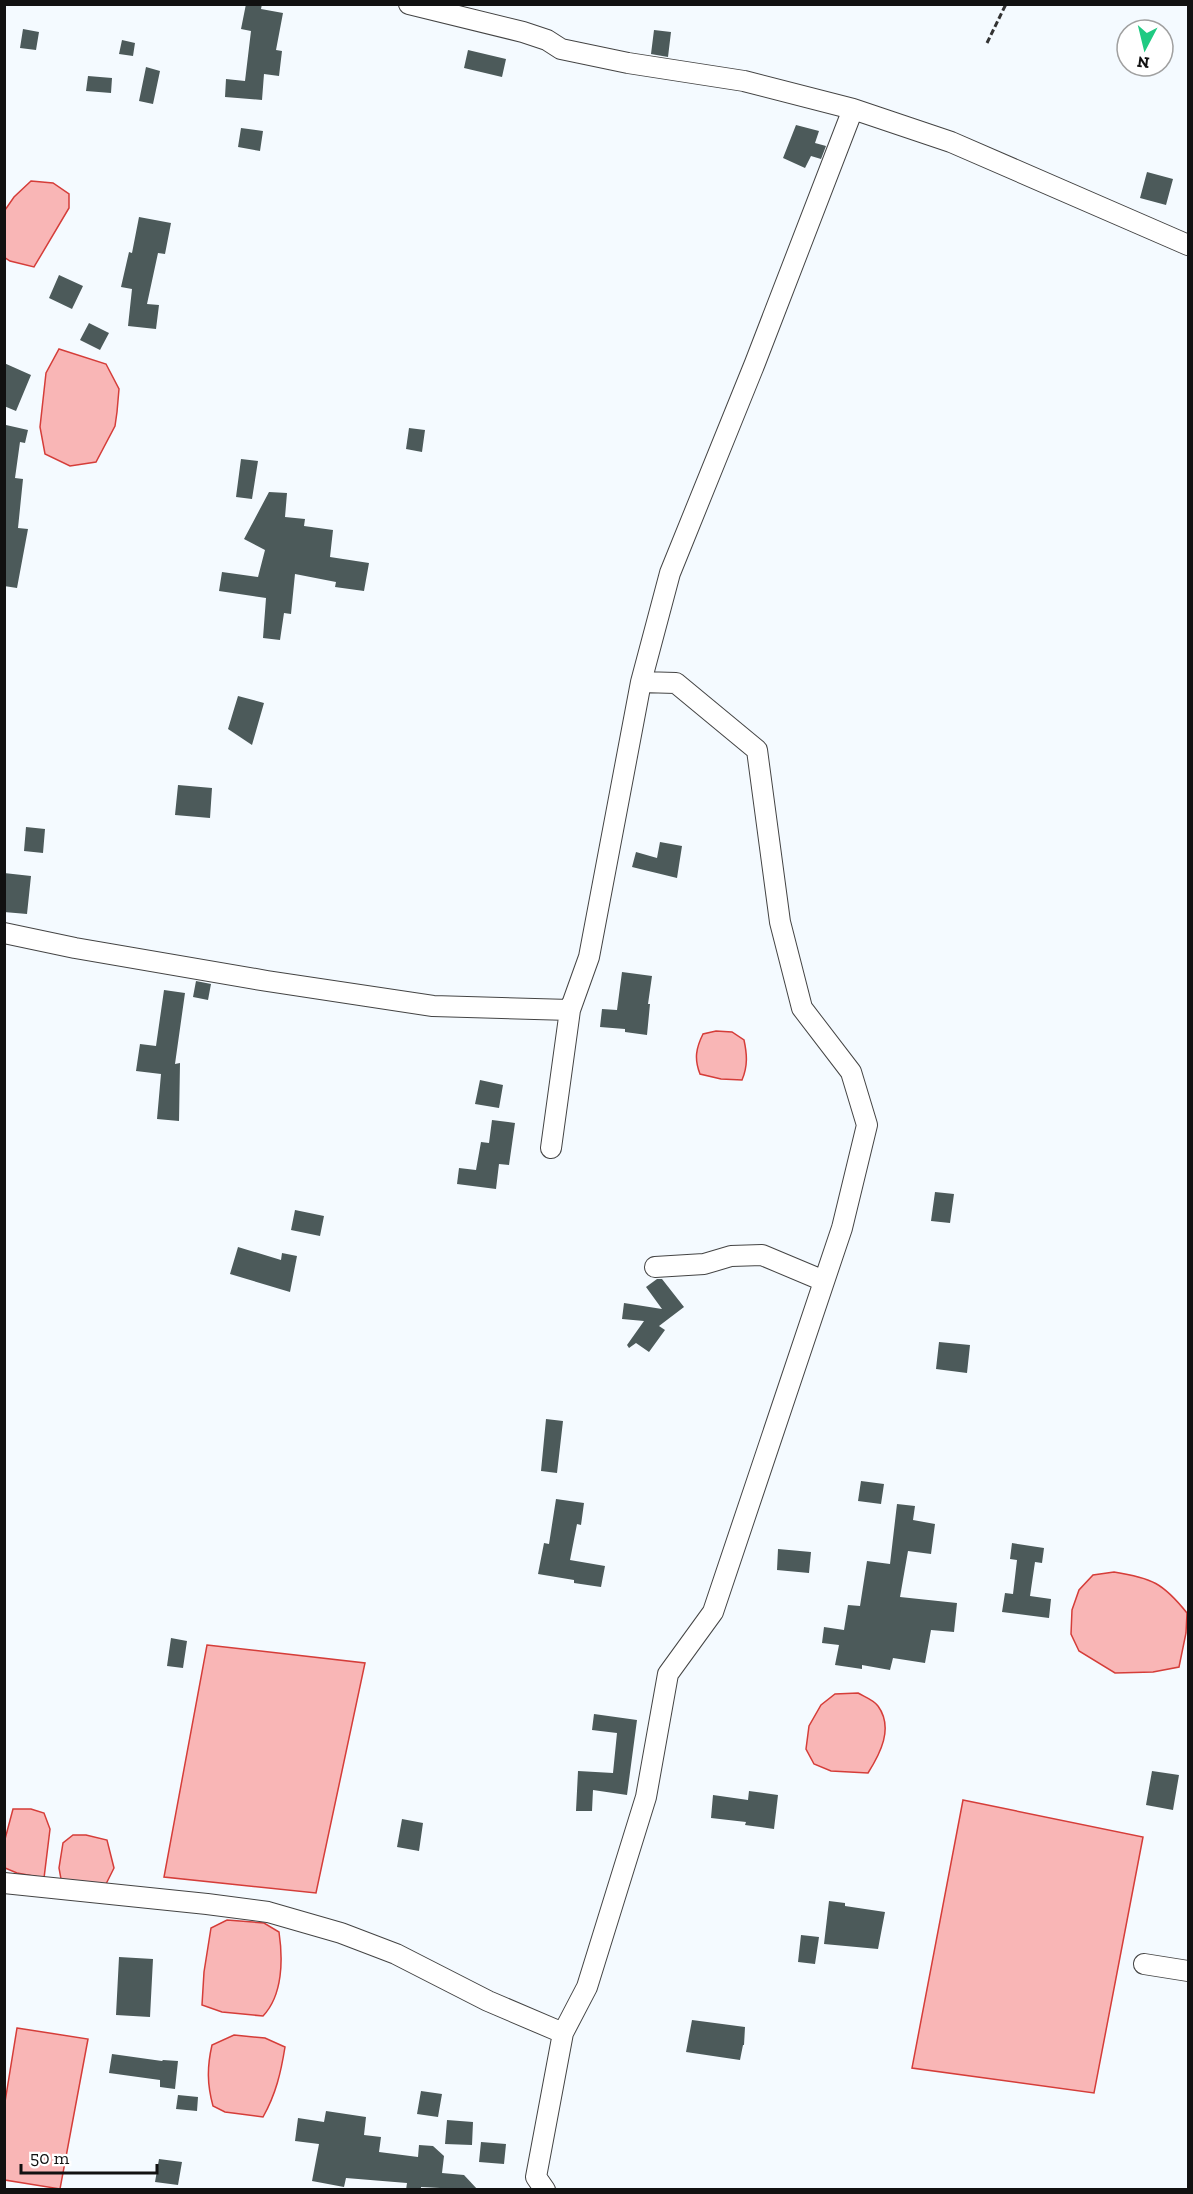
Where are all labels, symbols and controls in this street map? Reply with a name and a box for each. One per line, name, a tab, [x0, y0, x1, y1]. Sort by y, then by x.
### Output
north arrow	[1115, 18, 1175, 78]
text: N	[1136, 52, 1150, 73]
scale bar	[21, 2137, 158, 2175]
text: 50 m	[30, 2147, 70, 2169]

